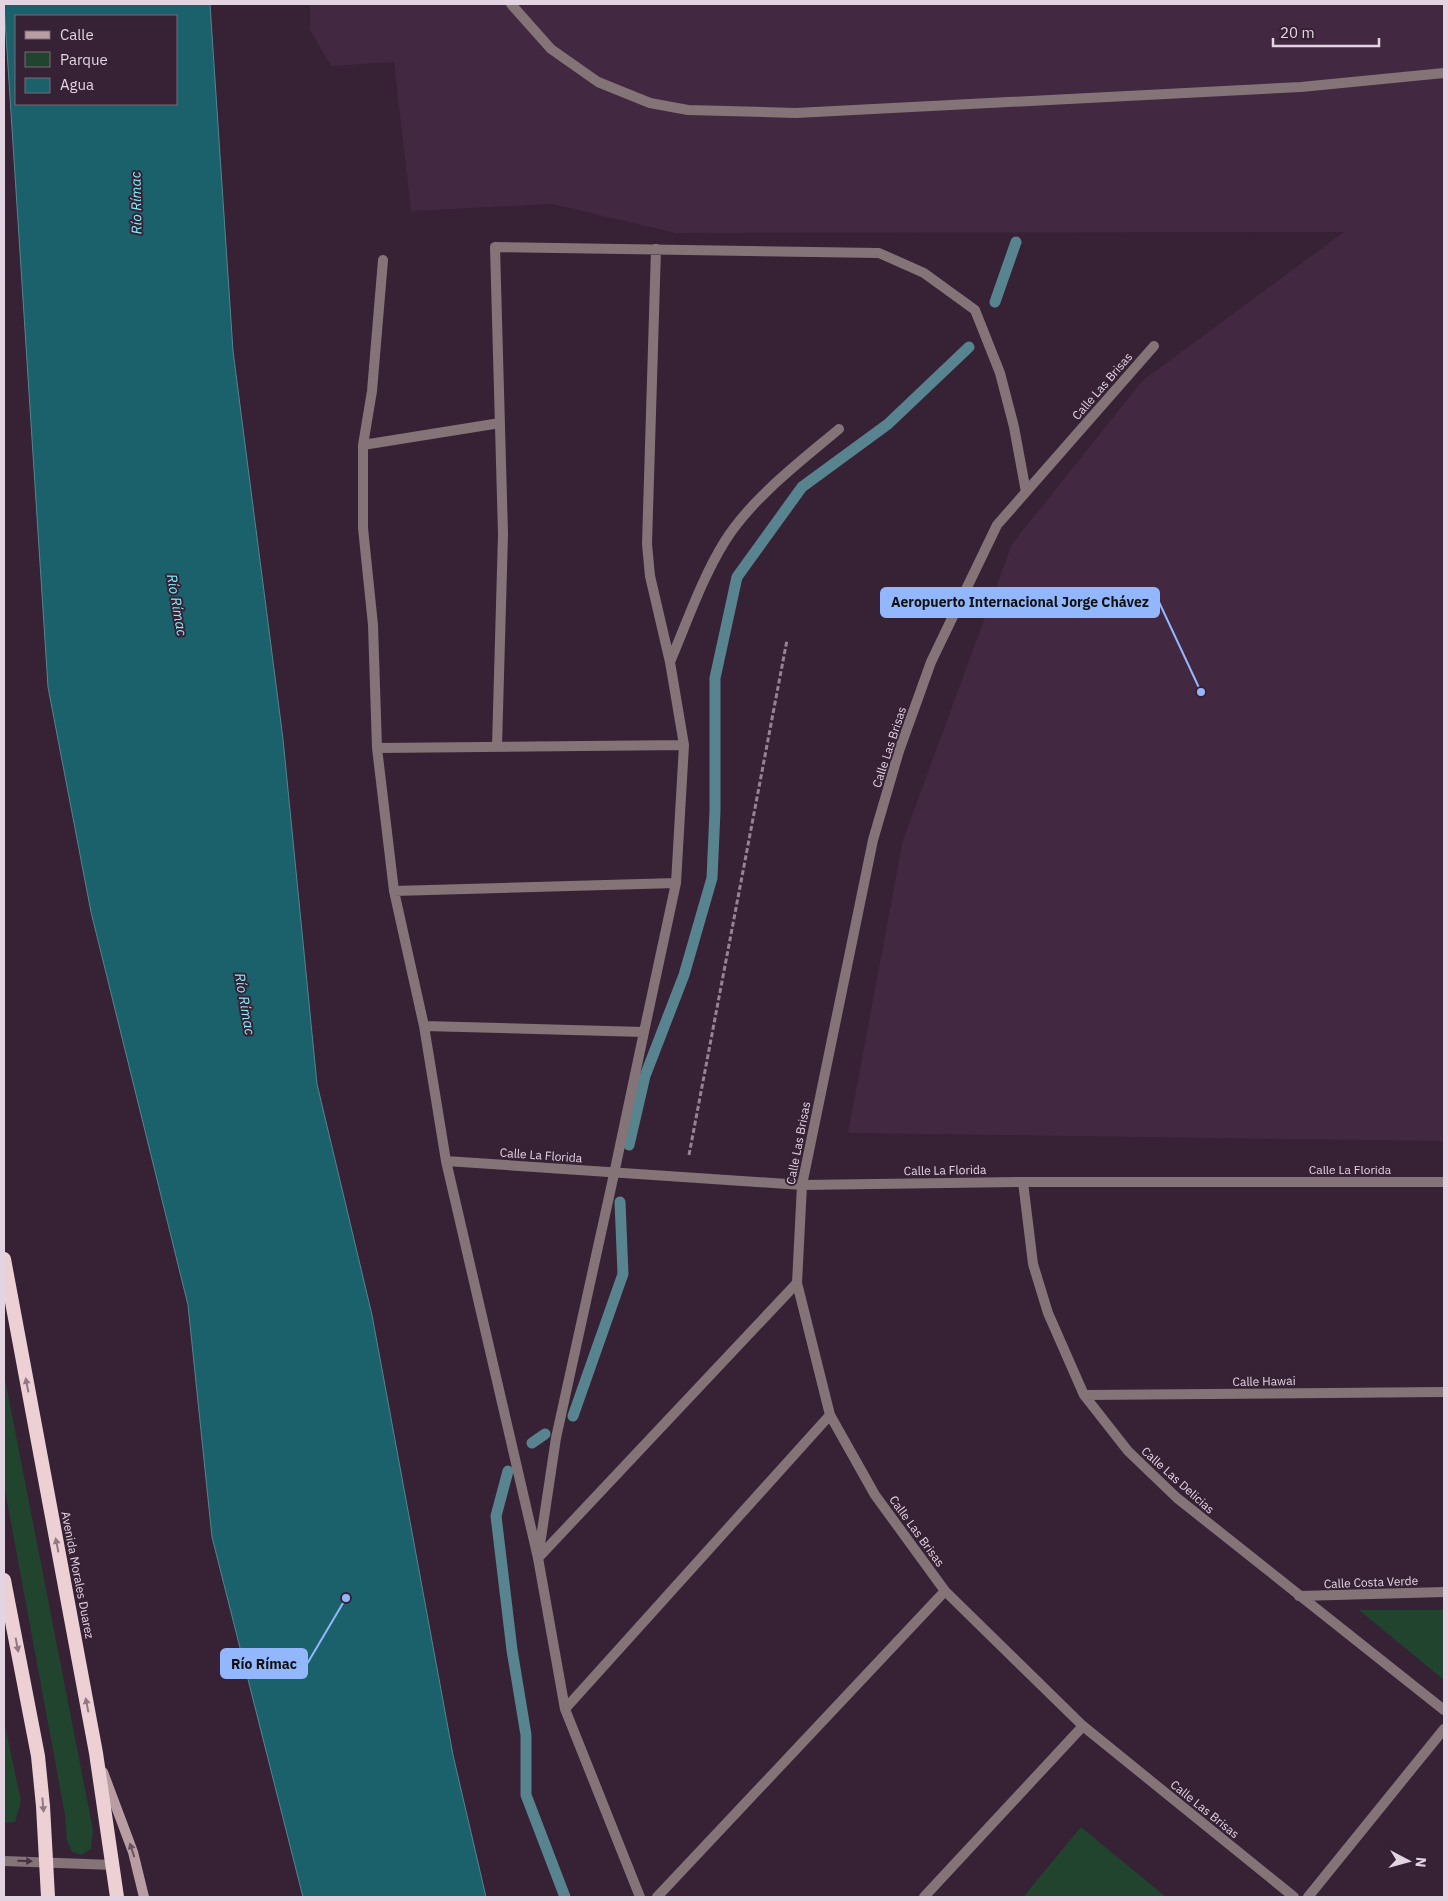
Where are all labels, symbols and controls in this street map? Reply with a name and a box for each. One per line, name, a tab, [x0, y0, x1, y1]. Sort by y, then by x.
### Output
legend	[15, 15, 178, 105]
scale bar	[1273, 15, 1379, 47]
text: 20 m	[1280, 23, 1315, 42]
text: Calle	[60, 25, 94, 44]
text: Parque	[60, 50, 108, 69]
text: Agua	[60, 75, 94, 94]
water label: Río Rímac	[126, 171, 146, 235]
street label: Calle Las Brisas	[1069, 349, 1135, 423]
water label: Río Rímac	[163, 573, 191, 638]
callout: Aeropuerto Internacional Jorge Chávez	[881, 588, 1159, 617]
text: Aeropuerto Internacional Jorge Chávez	[891, 593, 1149, 611]
street label: Calle Las Brisas	[869, 705, 909, 789]
water label: Río Rímac	[231, 972, 259, 1037]
street label: Calle Las Brisas	[783, 1100, 813, 1186]
street label: Calle La Florida	[499, 1145, 583, 1165]
street label: Calle La Florida	[904, 1162, 987, 1178]
street label: Calle La Florida	[1309, 1162, 1392, 1177]
street label: Calle Hawai	[1232, 1373, 1296, 1389]
one-way arrow	[23, 1377, 31, 1393]
street label: Calle Las Delicias	[1138, 1443, 1218, 1517]
street label: Calle Las Brisas	[886, 1493, 948, 1570]
street label: Avenida Morales Duarez	[58, 1510, 98, 1640]
one-way arrow	[52, 1537, 60, 1553]
street label: Calle Costa Verde	[1323, 1573, 1419, 1591]
one-way arrow	[13, 1637, 21, 1653]
callout: Río Rímac	[221, 1649, 307, 1678]
text: Río Rímac	[231, 1655, 297, 1673]
one-way arrow	[82, 1696, 90, 1712]
street label: Calle Las Brisas	[1168, 1777, 1243, 1841]
one-way arrow	[39, 1797, 47, 1813]
north arrow	[1383, 1836, 1433, 1886]
one-way arrow	[128, 1842, 136, 1857]
text: N	[1411, 1856, 1430, 1868]
one-way arrow	[17, 1858, 33, 1866]

